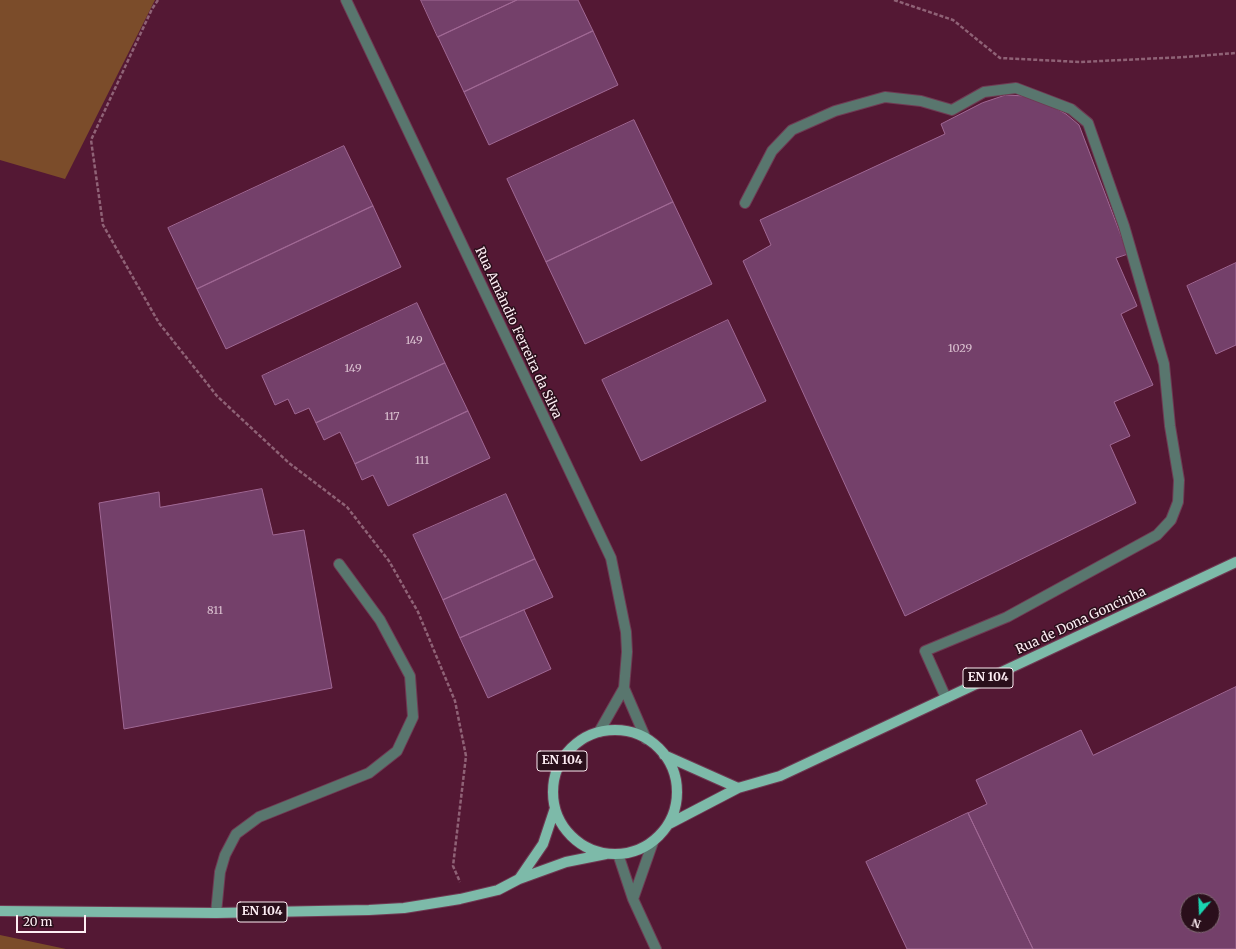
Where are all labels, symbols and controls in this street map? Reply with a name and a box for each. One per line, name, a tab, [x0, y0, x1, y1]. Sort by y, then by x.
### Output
street label: Rua Amândio Ferreira da Silva	[471, 245, 565, 421]
house number: 149	[405, 334, 423, 348]
house number: 1029	[948, 342, 972, 356]
house number: 149	[344, 362, 362, 376]
house number: 117	[384, 410, 400, 424]
house number: 111	[415, 454, 429, 468]
street label: Rua de Dona Goncinha	[1013, 584, 1149, 658]
house number: 811	[207, 604, 223, 618]
road number: EN 104	[963, 668, 1013, 688]
road number: EN 104	[537, 751, 587, 771]
north arrow	[1180, 893, 1220, 933]
road number: EN 104	[237, 902, 287, 922]
scale bar	[18, 907, 88, 933]
text: 20 m	[23, 914, 52, 929]
text: N	[1190, 915, 1203, 931]

